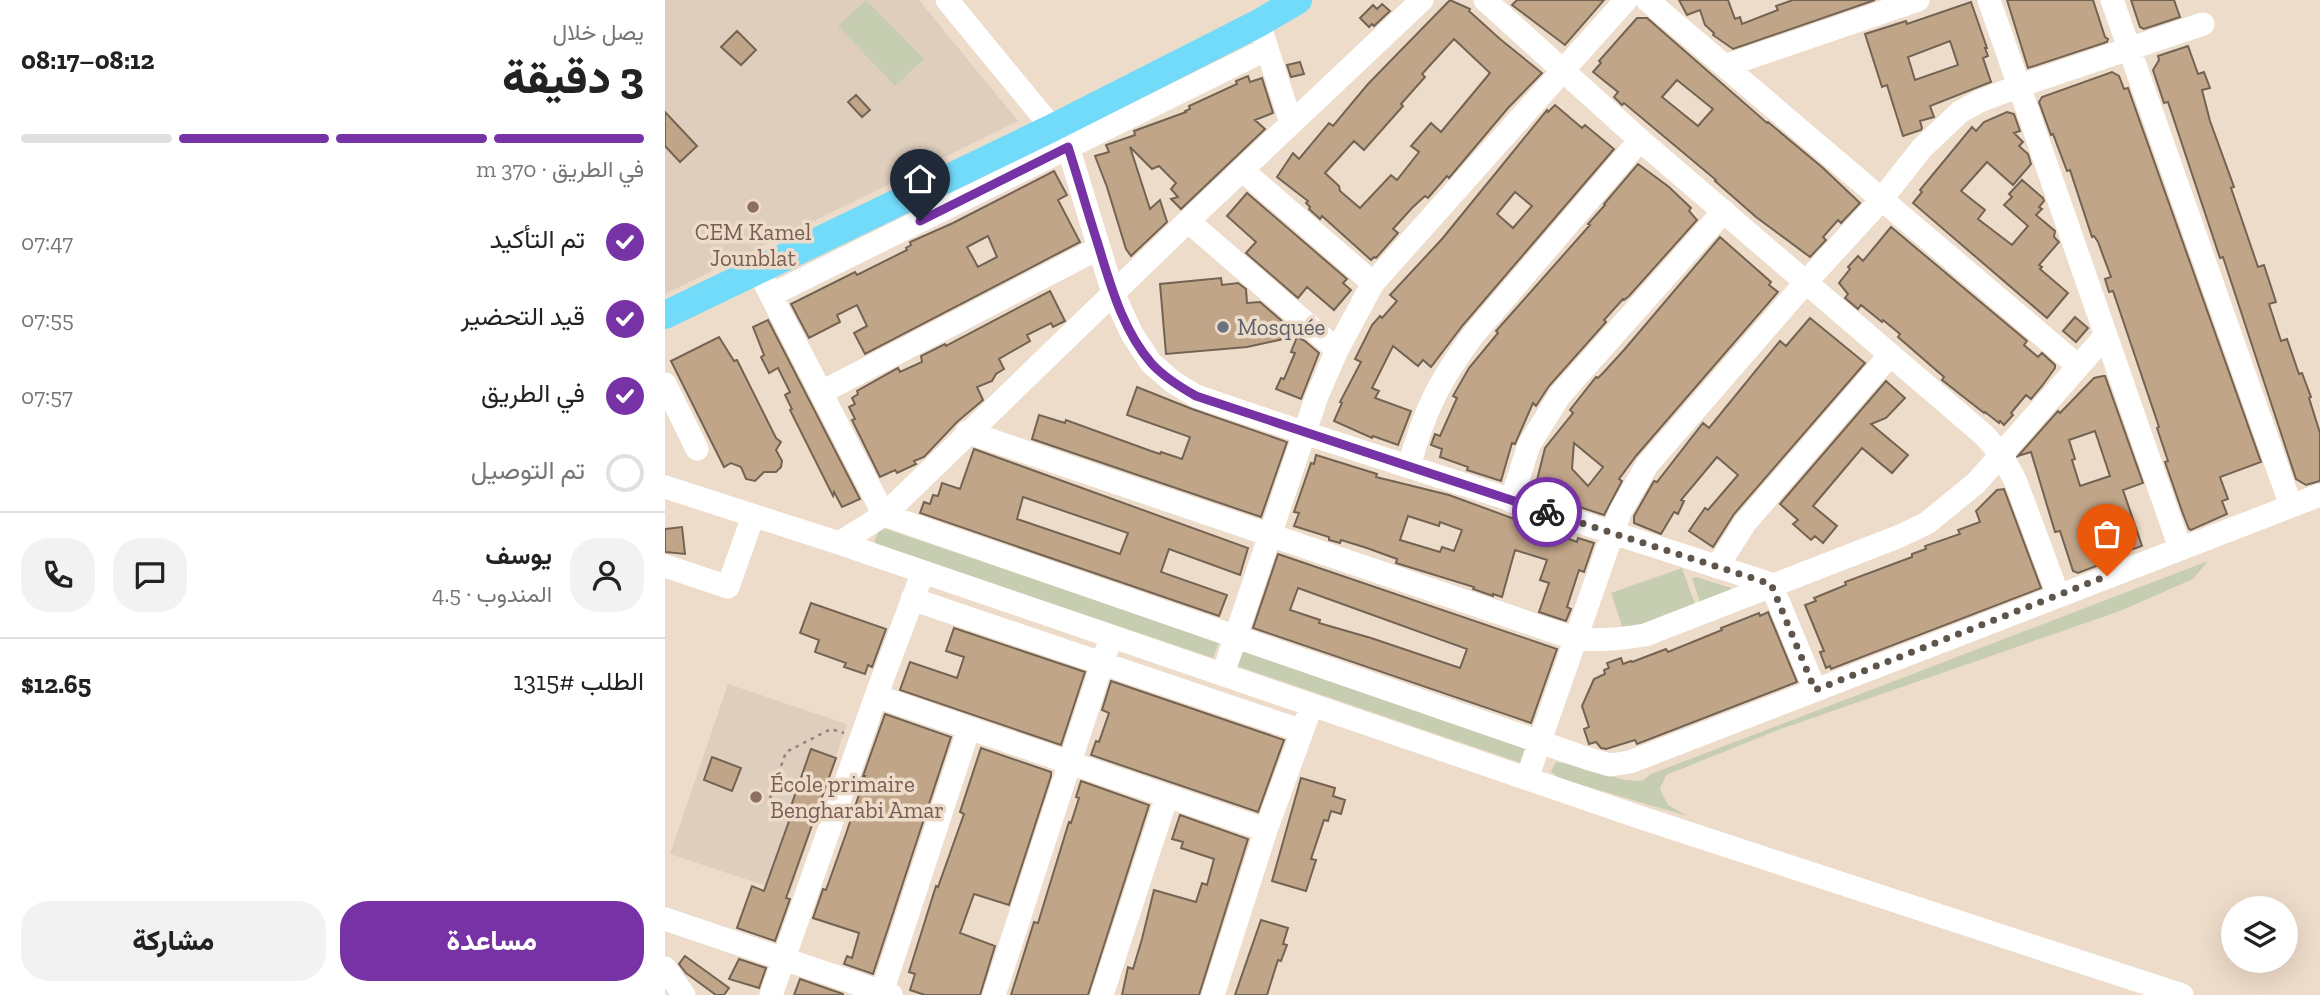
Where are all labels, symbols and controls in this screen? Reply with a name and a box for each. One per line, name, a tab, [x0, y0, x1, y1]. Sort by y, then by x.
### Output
text: يصل خلال	[552, 18, 644, 46]
text: 08:12–08:17	[21, 44, 155, 76]
text: 3 دقيقة	[502, 50, 644, 105]
pin	[890, 149, 950, 221]
text: في الطريق · 370 m	[476, 155, 644, 183]
icon: home	[901, 160, 939, 198]
marker: CEM Kamel Jounblat	[745, 199, 761, 215]
place label: CEM Kamel Jounblat	[695, 218, 811, 272]
text: تم التأكيد	[490, 223, 585, 255]
icon: check	[606, 223, 644, 261]
text: 07:47	[21, 228, 73, 256]
text: قيد التحضير	[461, 300, 585, 332]
icon: check	[606, 300, 644, 338]
text: 07:55	[21, 305, 74, 333]
place label: Mosquée	[1237, 313, 1325, 341]
marker: Mosquée	[1215, 319, 1231, 335]
text: في الطريق	[481, 377, 585, 409]
icon: check	[606, 377, 644, 415]
text: 07:57	[21, 382, 73, 410]
text: تم التوصيل	[471, 454, 585, 486]
courier	[1512, 477, 1582, 547]
icon: bike	[1528, 493, 1566, 531]
pin	[2077, 504, 2137, 576]
icon: bag	[2088, 515, 2126, 553]
button: phone	[21, 538, 95, 612]
button: chat	[113, 538, 187, 612]
button: person	[570, 538, 644, 612]
text: يوسف	[485, 539, 552, 571]
text: المندوب · 4.5	[432, 580, 552, 608]
text: الطلب #1315	[513, 665, 644, 697]
text: $12.65	[21, 668, 91, 700]
place label: École primaire Bengharabi Amar	[770, 770, 944, 824]
marker: École primaire Bengharabi Amar	[748, 789, 764, 805]
map controls	[2221, 896, 2298, 973]
button: layers	[2221, 896, 2298, 973]
button: مشاركة	[21, 901, 326, 981]
button: مساعدة	[340, 901, 644, 981]

